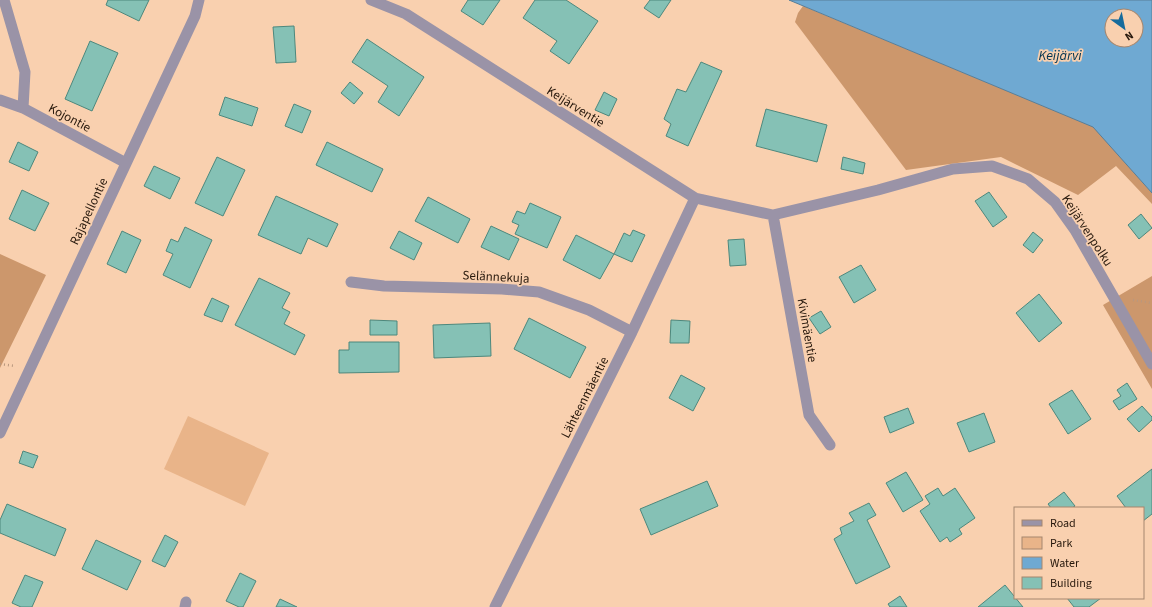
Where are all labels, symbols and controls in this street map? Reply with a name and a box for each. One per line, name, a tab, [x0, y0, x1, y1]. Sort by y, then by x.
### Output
north arrow	[1104, 8, 1144, 48]
text: N	[1122, 28, 1136, 44]
water label: Keijärvi	[1038, 46, 1082, 66]
street label: Keijärventie	[543, 82, 608, 132]
street label: Kojontie	[45, 99, 94, 137]
street label: Rajapellontie	[66, 175, 112, 248]
street label: Keijärvenpolku	[1057, 191, 1117, 270]
street label: Selännekuja	[462, 266, 530, 288]
street label: Kivimäentie	[793, 297, 822, 364]
street label: Lähteenmäentie	[557, 354, 613, 441]
legend	[1014, 507, 1144, 599]
text: Road	[1050, 515, 1076, 532]
text: Park	[1050, 535, 1072, 552]
text: Water	[1050, 555, 1080, 572]
text: Building	[1050, 575, 1092, 592]

